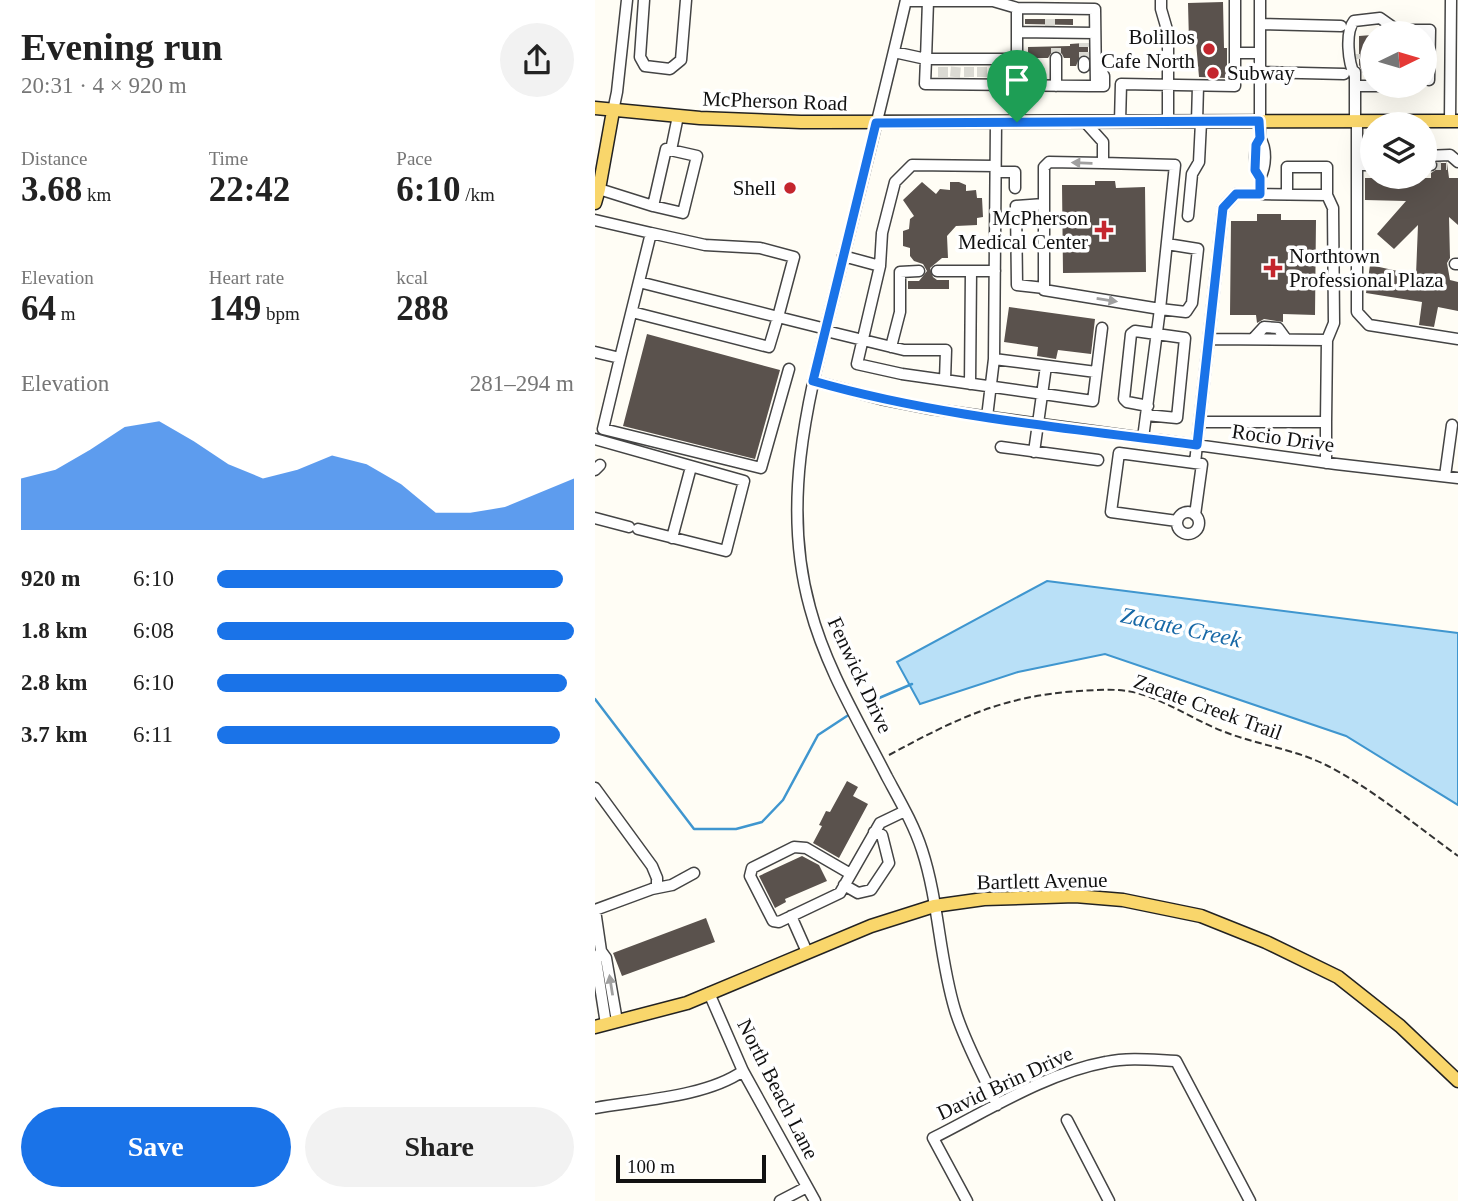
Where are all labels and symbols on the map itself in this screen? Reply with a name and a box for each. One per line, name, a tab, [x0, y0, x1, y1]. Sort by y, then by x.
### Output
north arrow	[1360, 21, 1437, 98]
place label: Bolillos Cafe North	[1101, 25, 1195, 73]
marker: Bolillos Cafe North	[1201, 41, 1217, 57]
pin	[987, 50, 1047, 122]
place label: Subway	[1227, 61, 1295, 85]
marker: Subway	[1205, 65, 1221, 81]
street label: McPherson Road	[702, 86, 848, 116]
one-way arrow	[1071, 157, 1093, 169]
place label: Shell	[733, 176, 776, 200]
marker: Shell	[782, 180, 798, 196]
place label: McPherson Medical Center	[958, 206, 1088, 254]
marker: McPherson Medical Center	[1094, 220, 1114, 240]
place label: Northtown Professional Plaza	[1289, 244, 1444, 292]
marker: Northtown Professional Plaza	[1263, 258, 1283, 278]
one-way arrow	[1096, 295, 1118, 306]
street label: Rocio Drive	[1230, 419, 1336, 457]
water label: Zacate Creek	[1118, 603, 1244, 653]
street label: Fenwick Drive	[823, 613, 897, 737]
street label: Zacate Creek Trail	[1130, 669, 1286, 745]
street label: Bartlett Avenue	[976, 868, 1108, 894]
one-way arrow	[605, 974, 616, 996]
street label: North Beach Lane	[732, 1015, 824, 1163]
street label: David Brin Drive	[933, 1041, 1077, 1125]
scale bar	[616, 1152, 767, 1184]

